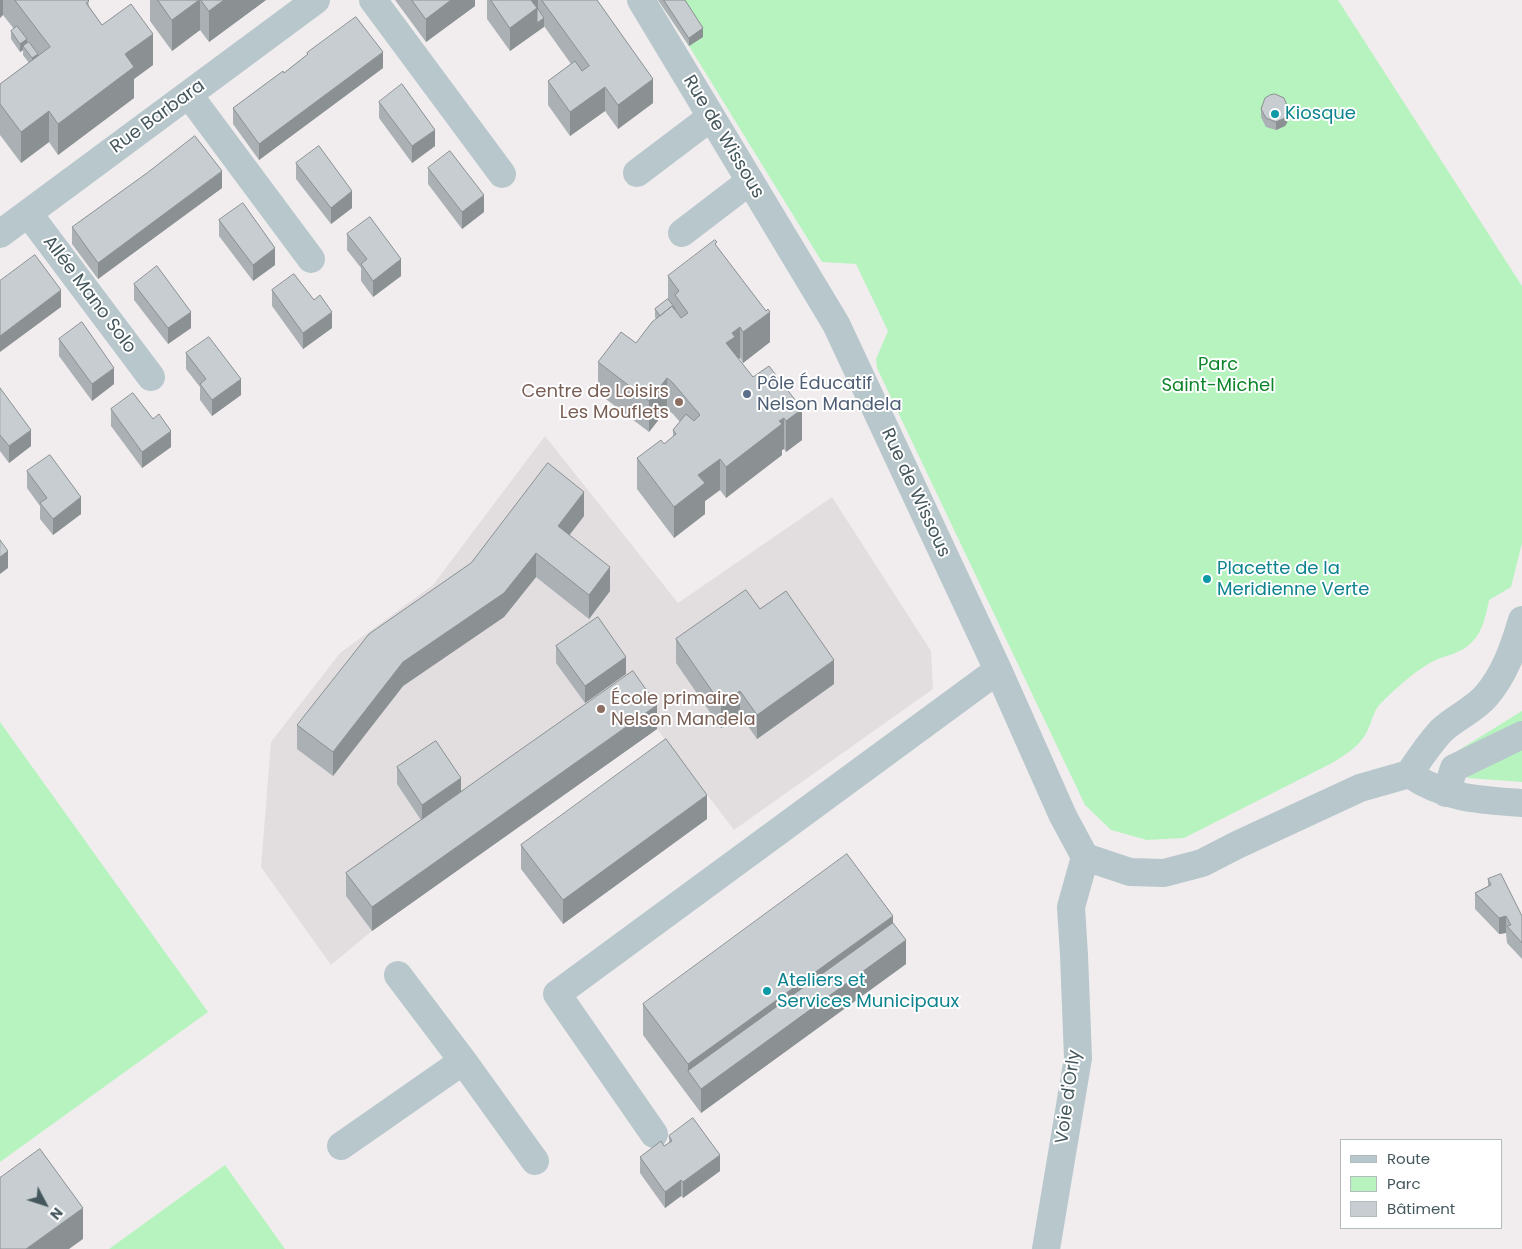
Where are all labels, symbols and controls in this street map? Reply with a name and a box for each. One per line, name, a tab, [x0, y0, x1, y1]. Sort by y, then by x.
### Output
street label: Rue de Wissous	[678, 72, 768, 202]
street label: Rue Barbara	[107, 75, 209, 159]
place label: Kiosque	[1285, 103, 1356, 125]
marker: Kiosque	[1269, 108, 1281, 120]
street label: Allée Mano Solo	[38, 232, 140, 358]
park label: Parc Saint-Michel	[1161, 354, 1275, 396]
place label: Pôle Éducatif Nelson Mandela	[757, 373, 902, 416]
place label: Centre de Loisirs Les Mouflets	[521, 381, 669, 424]
marker: Pôle Éducatif Nelson Mandela	[741, 388, 753, 400]
marker: Centre de Loisirs Les Mouflets	[673, 396, 685, 408]
street label: Rue de Wissous	[876, 425, 954, 561]
place label: Placette de la Meridienne Verte	[1217, 558, 1369, 600]
marker: Placette de la Meridienne Verte	[1201, 573, 1213, 585]
place label: École primaire Nelson Mandela	[611, 688, 756, 731]
marker: École primaire Nelson Mandela	[595, 703, 607, 715]
place label: Ateliers et Services Municipaux	[777, 970, 959, 1012]
marker: Ateliers et Services Municipaux	[761, 985, 773, 997]
street label: Voie d'Orly	[1052, 1049, 1086, 1145]
legend	[1340, 1139, 1502, 1229]
text: Route	[1387, 1148, 1430, 1169]
text: Parc	[1387, 1173, 1421, 1194]
north arrow	[20, 1179, 70, 1229]
text: Bâtiment	[1387, 1198, 1455, 1219]
text: N	[45, 1203, 68, 1224]

